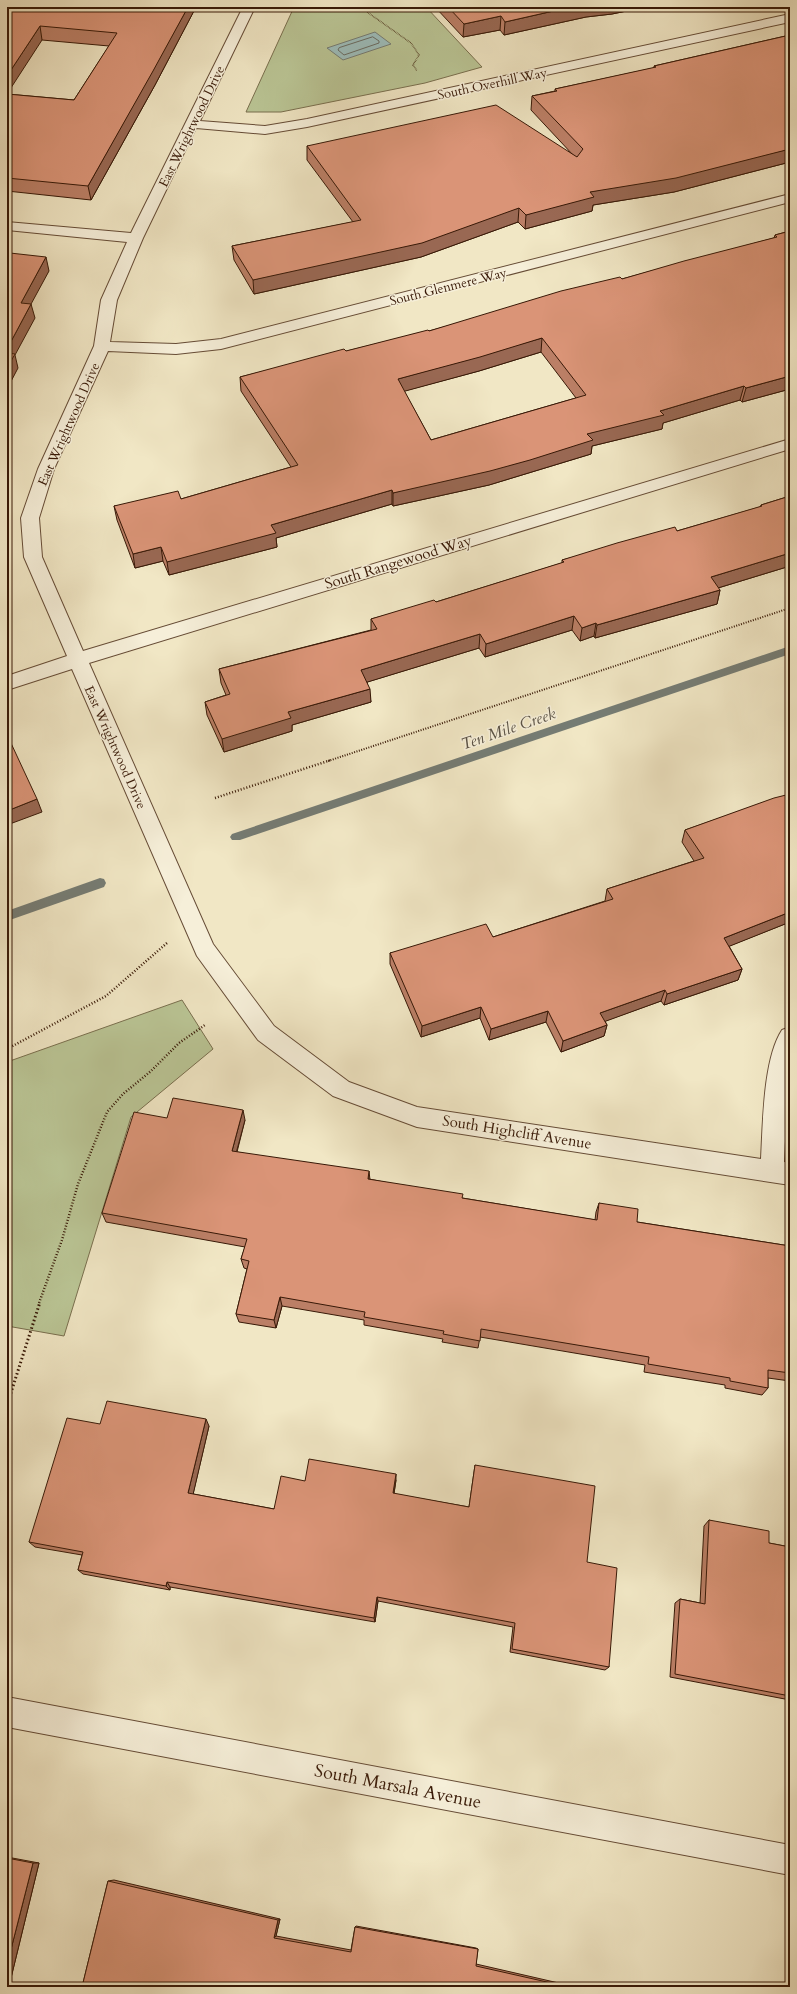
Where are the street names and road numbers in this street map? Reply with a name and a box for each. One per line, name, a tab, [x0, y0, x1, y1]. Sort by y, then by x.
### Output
street label: East Wrightwood Drive	[155, 63, 229, 190]
street label: South Overhill Way	[436, 64, 549, 104]
street label: South Glenmere Way	[388, 264, 509, 310]
street label: East Wrightwood Drive	[34, 360, 104, 489]
street label: South Rangewood Way	[322, 530, 474, 594]
street label: East Wrightwood Drive	[80, 683, 150, 812]
street label: South Highcliff Avenue	[441, 1110, 593, 1154]
street label: South Marsala Avenue	[312, 1758, 484, 1815]

